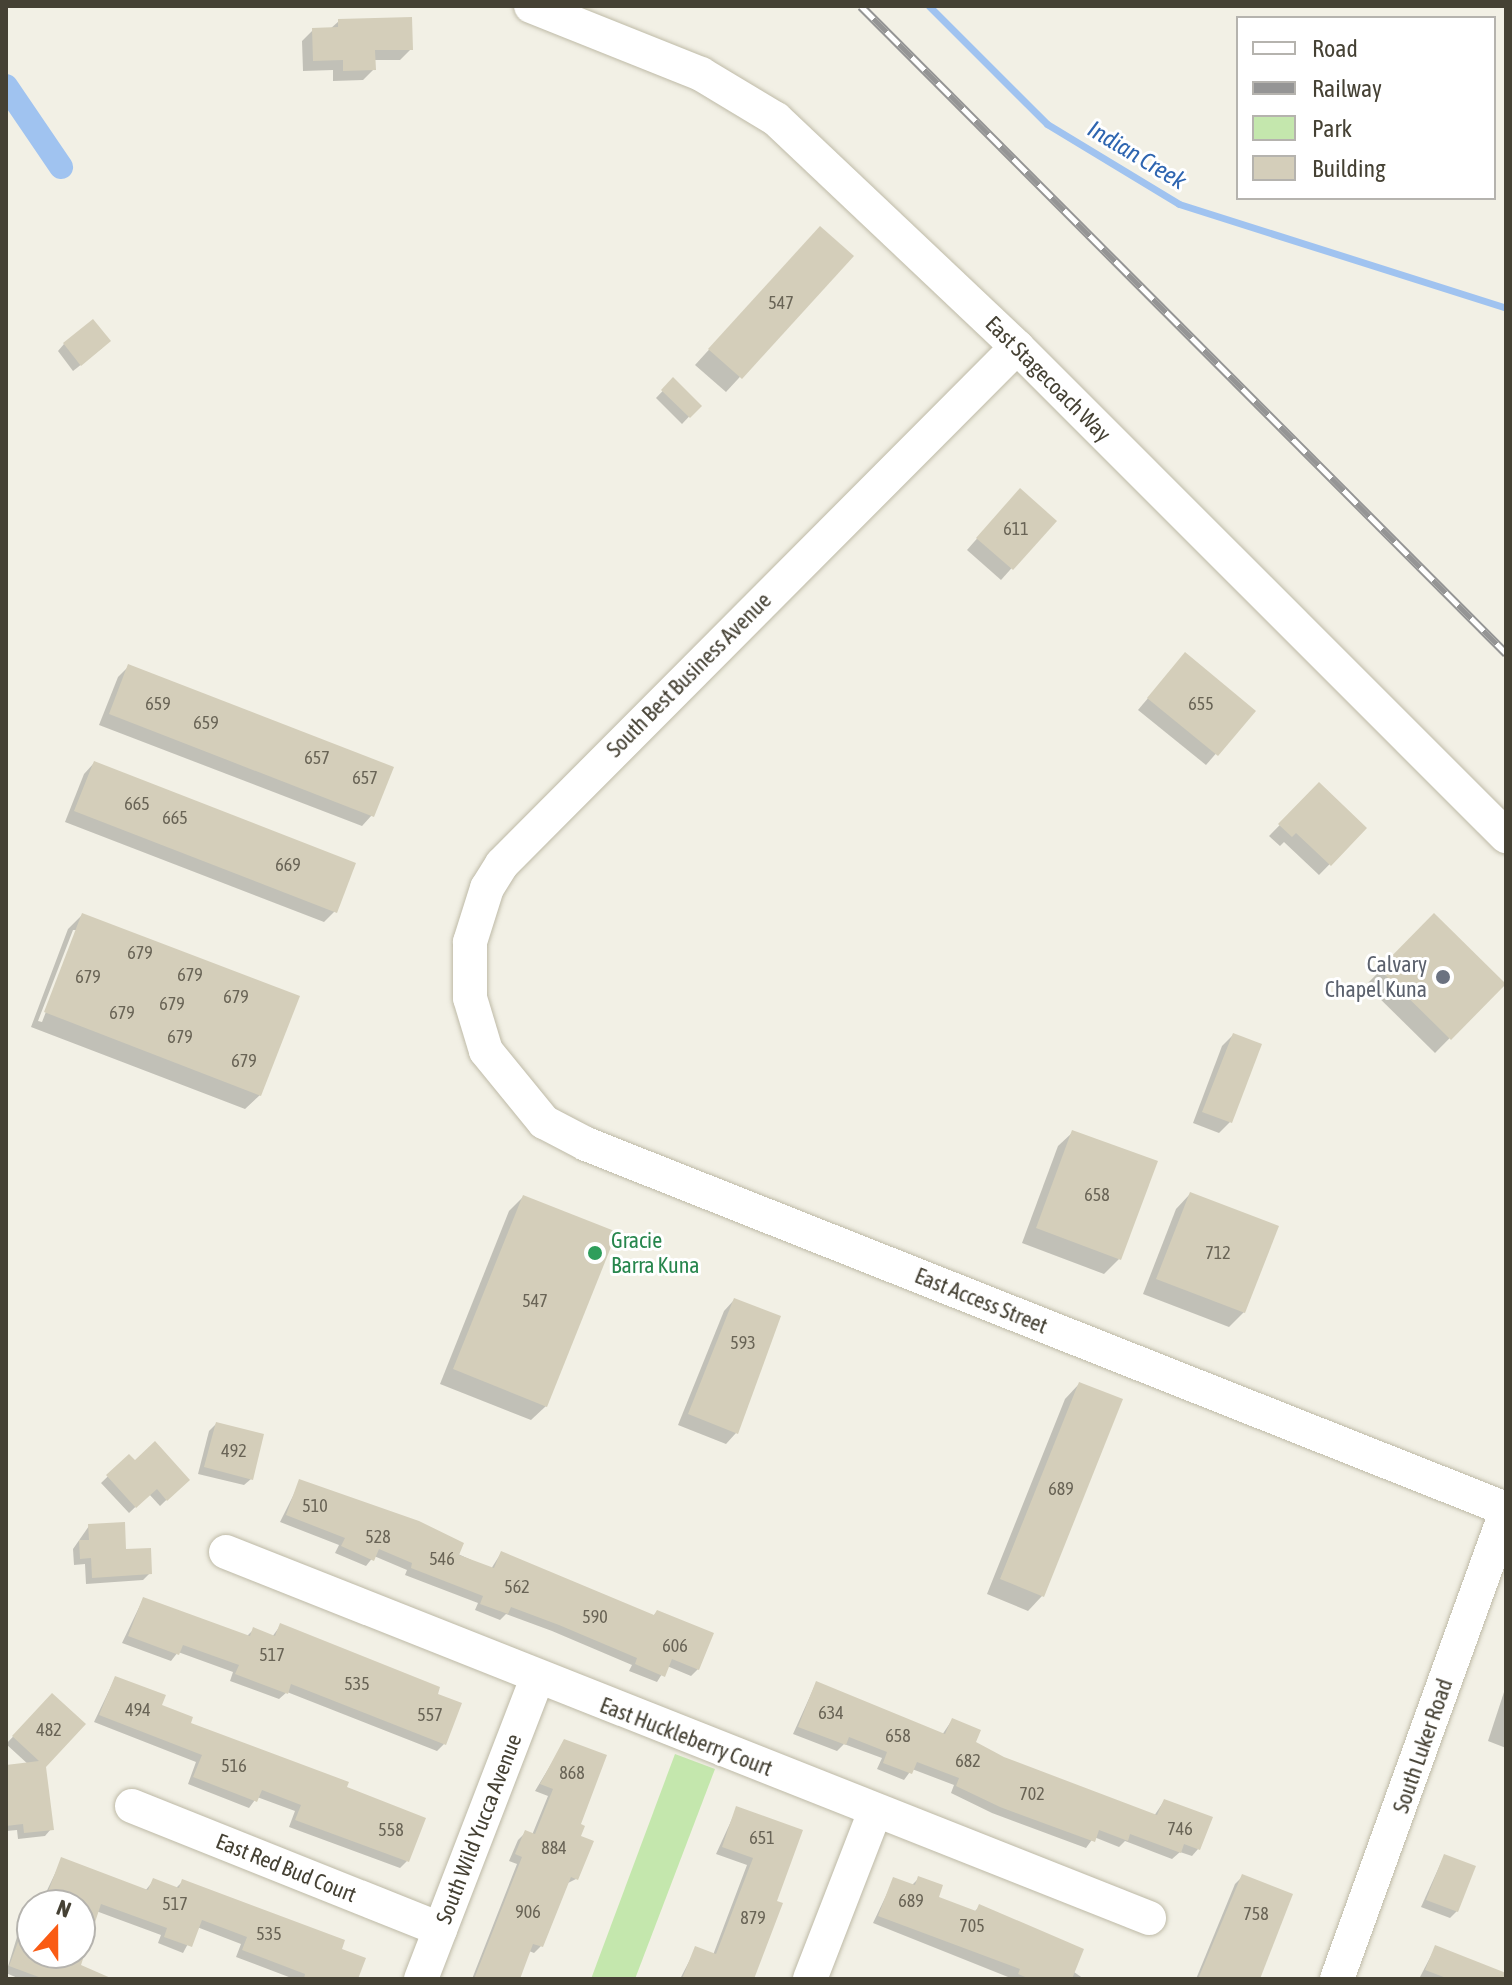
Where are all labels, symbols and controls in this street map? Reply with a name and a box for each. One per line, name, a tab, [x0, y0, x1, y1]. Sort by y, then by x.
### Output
legend	[1236, 16, 1496, 200]
text: Road	[1312, 35, 1358, 62]
text: Railway	[1312, 75, 1382, 102]
water label: Indian Creek	[1083, 114, 1191, 196]
text: Park	[1312, 115, 1352, 142]
text: Building	[1312, 155, 1385, 182]
house number: 547	[768, 292, 794, 314]
street label: East Stagecoach Way	[980, 311, 1116, 447]
house number: 611	[1003, 518, 1029, 540]
street label: South Best Business Avenue	[601, 587, 777, 763]
house number: 659	[145, 693, 171, 715]
house number: 655	[1188, 693, 1214, 715]
house number: 659	[193, 712, 219, 734]
house number: 657	[304, 747, 330, 769]
house number: 657	[352, 767, 378, 789]
house number: 665	[124, 793, 150, 815]
house number: 665	[162, 807, 188, 829]
house number: 669	[275, 854, 301, 876]
house number: 679	[127, 942, 153, 964]
place label: Calvary Chapel Kuna	[1325, 951, 1427, 1002]
house number: 679	[177, 964, 203, 986]
house number: 679	[75, 966, 101, 988]
marker: Calvary Chapel Kuna	[1434, 968, 1452, 986]
house number: 679	[223, 986, 249, 1008]
house number: 679	[159, 993, 185, 1015]
house number: 679	[109, 1002, 135, 1024]
house number: 679	[167, 1026, 193, 1048]
house number: 679	[231, 1050, 257, 1072]
house number: 658	[1084, 1184, 1110, 1206]
place label: Gracie Barra Kuna	[611, 1227, 700, 1278]
house number: 712	[1205, 1242, 1231, 1264]
marker: Gracie Barra Kuna	[586, 1244, 604, 1262]
street label: East Access Street	[911, 1262, 1051, 1340]
house number: 547	[522, 1290, 548, 1312]
house number: 593	[730, 1332, 756, 1354]
house number: 492	[221, 1440, 247, 1462]
house number: 689	[1048, 1478, 1074, 1500]
house number: 510	[302, 1495, 328, 1517]
house number: 528	[365, 1526, 391, 1548]
house number: 546	[429, 1548, 455, 1570]
house number: 562	[504, 1576, 530, 1598]
house number: 590	[582, 1606, 608, 1628]
house number: 606	[662, 1635, 688, 1657]
house number: 517	[259, 1644, 285, 1666]
house number: 535	[344, 1673, 370, 1695]
street label: South Luker Road	[1388, 1675, 1458, 1817]
street label: East Huckleberry Court	[596, 1692, 776, 1782]
house number: 494	[125, 1699, 151, 1721]
house number: 634	[818, 1702, 844, 1724]
house number: 557	[417, 1704, 443, 1726]
house number: 482	[36, 1719, 62, 1741]
house number: 658	[885, 1725, 911, 1747]
street label: South Wild Yucca Avenue	[431, 1730, 527, 1928]
house number: 682	[955, 1750, 981, 1772]
house number: 516	[221, 1755, 247, 1777]
house number: 868	[559, 1762, 585, 1784]
house number: 702	[1019, 1783, 1045, 1805]
house number: 746	[1167, 1818, 1193, 1840]
house number: 558	[378, 1819, 404, 1841]
house number: 651	[749, 1827, 775, 1849]
street label: East Red Bud Court	[212, 1828, 360, 1908]
house number: 884	[541, 1837, 567, 1859]
north arrow	[16, 1889, 96, 1969]
house number: 689	[898, 1890, 924, 1912]
house number: 517	[162, 1893, 188, 1915]
text: N	[53, 1894, 75, 1923]
house number: 906	[515, 1901, 541, 1923]
house number: 758	[1243, 1903, 1269, 1925]
house number: 879	[740, 1907, 766, 1929]
house number: 705	[959, 1915, 985, 1937]
house number: 535	[256, 1923, 282, 1945]

